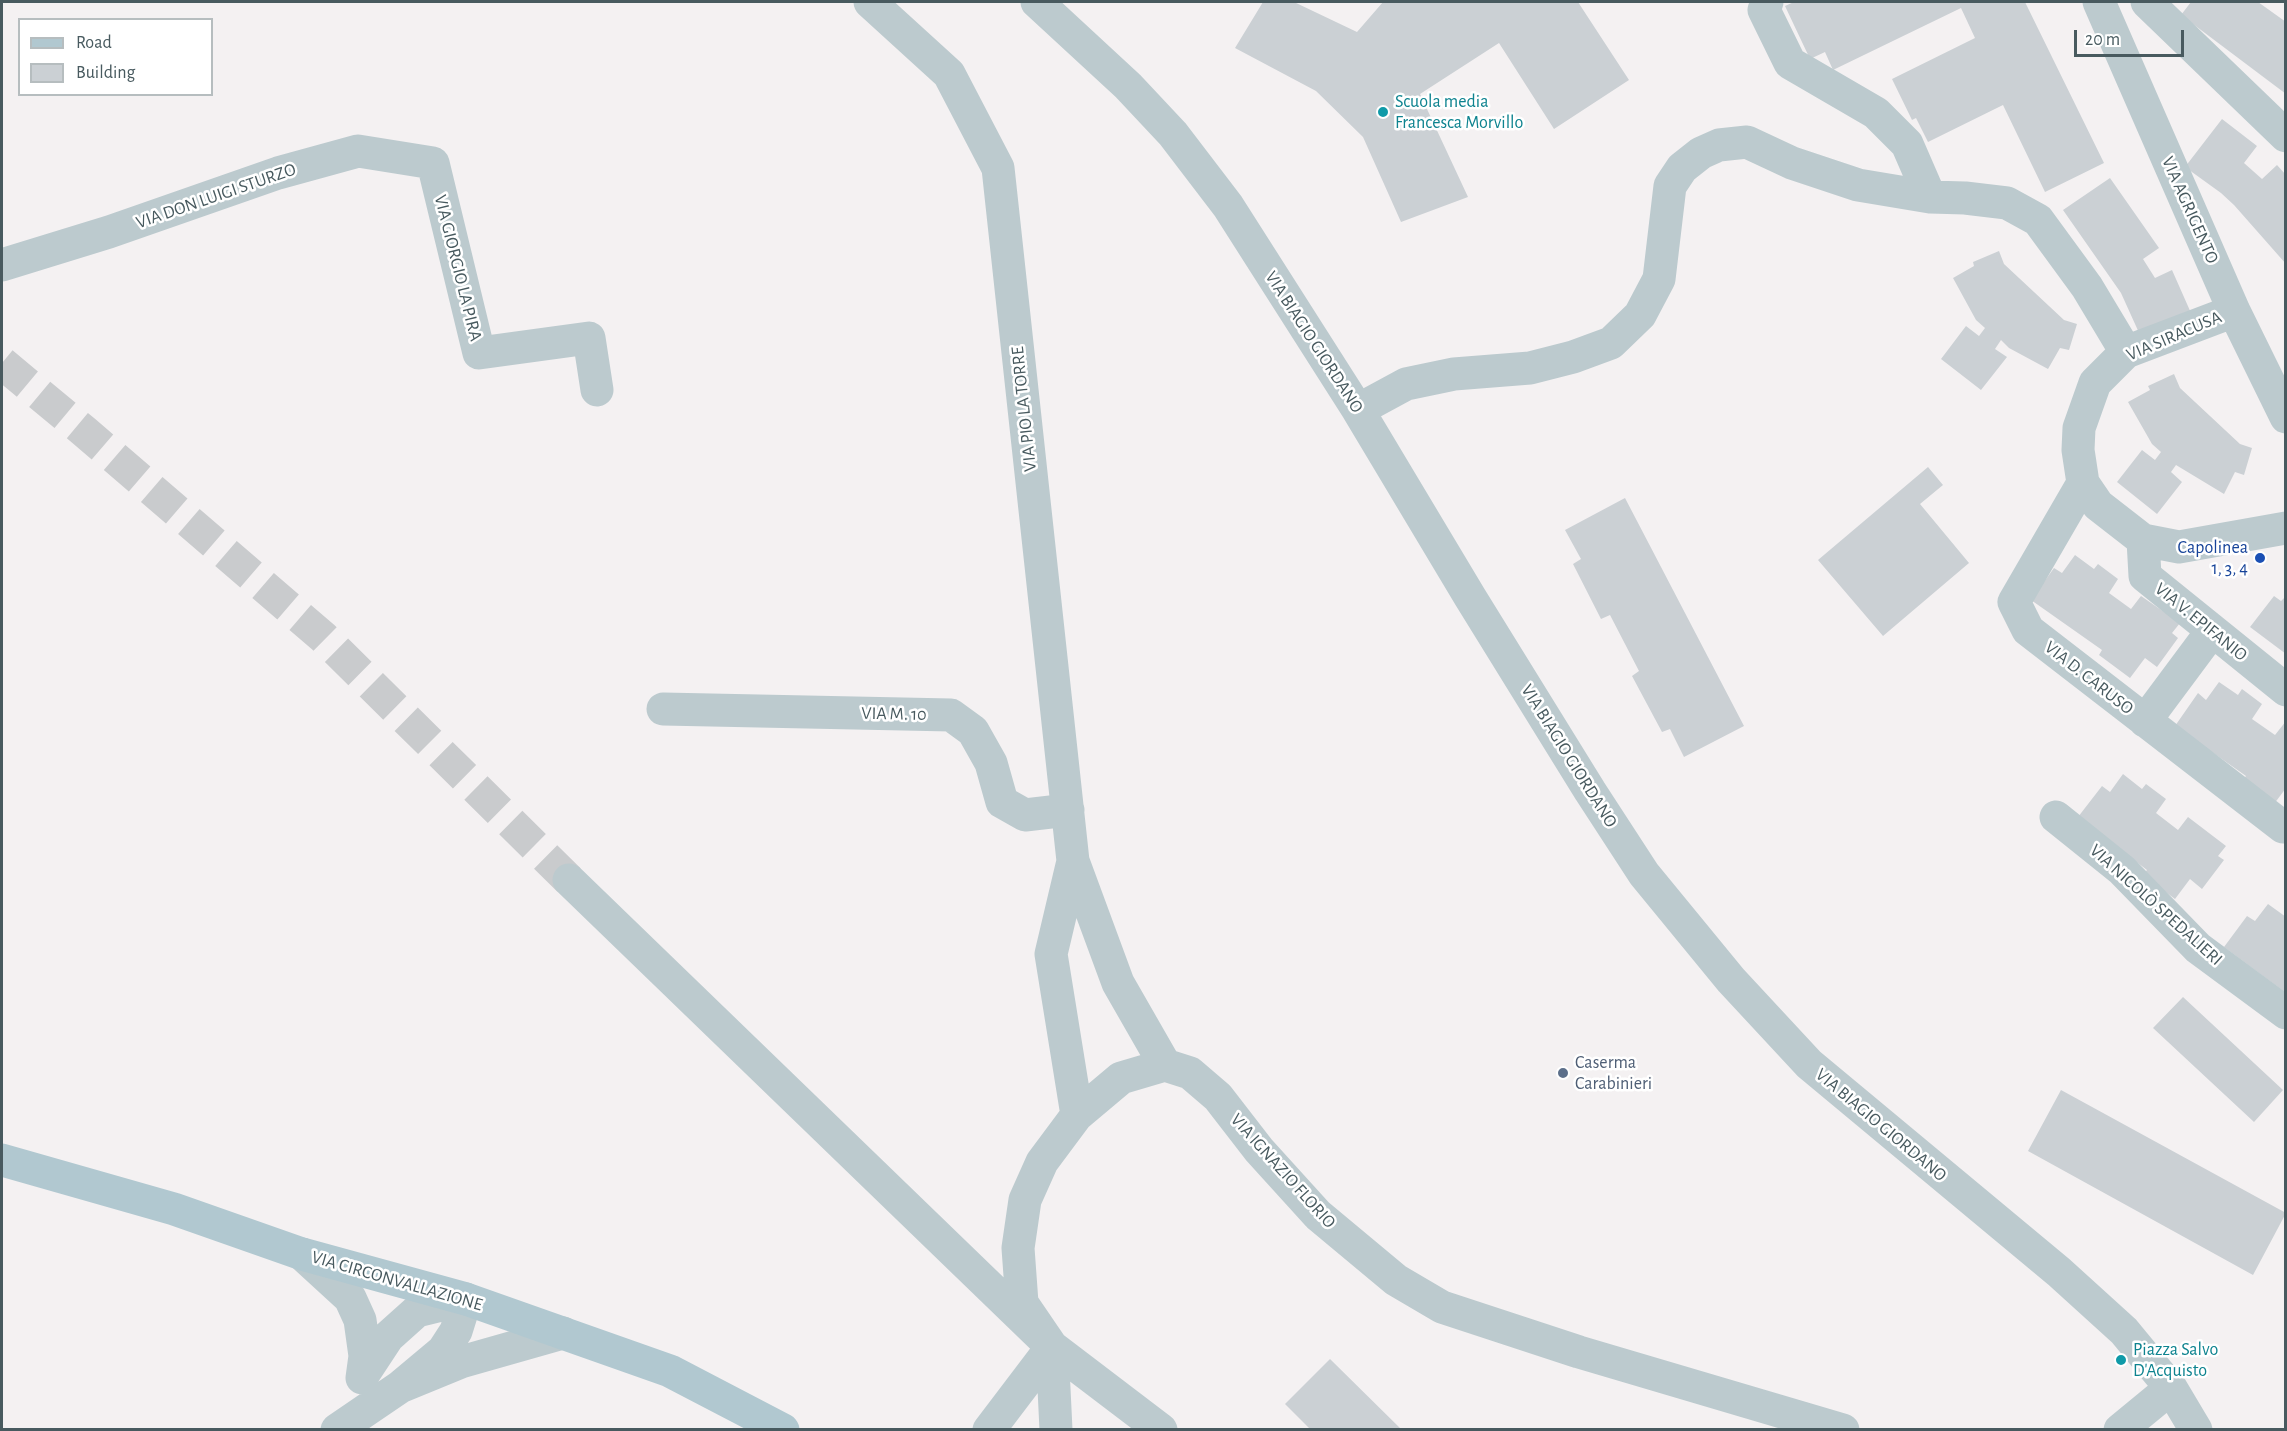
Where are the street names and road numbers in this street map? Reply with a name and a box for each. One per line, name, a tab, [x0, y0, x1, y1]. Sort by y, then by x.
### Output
street label: VIA AGRIGENTO	[2157, 153, 2223, 267]
street label: VIA DON LUIGI STURZO	[133, 158, 299, 234]
street label: VIA GIORGIO LA PIRA	[429, 193, 487, 343]
street label: VIA BIAGIO GIORDANO	[1260, 267, 1368, 417]
street label: VIA SIRACUSA	[2123, 306, 2225, 366]
street label: VIA PIO LA TORRE	[1007, 345, 1041, 473]
street label: VIA V. EPIFANIO	[2150, 578, 2252, 666]
street label: VIA D. CARUSO	[2040, 637, 2138, 719]
street label: VIA BIAGIO GIORDANO	[1516, 680, 1622, 832]
street label: VIA M. 10	[861, 703, 927, 725]
street label: VIA NICOLÒ SPEDALIERI	[2085, 840, 2227, 970]
street label: VIA BIAGIO GIORDANO	[1811, 1064, 1951, 1186]
street label: VIA IGNAZIO FLORIO	[1226, 1109, 1340, 1233]
street label: VIA CIRCONVALLAZIONE	[309, 1246, 485, 1316]

